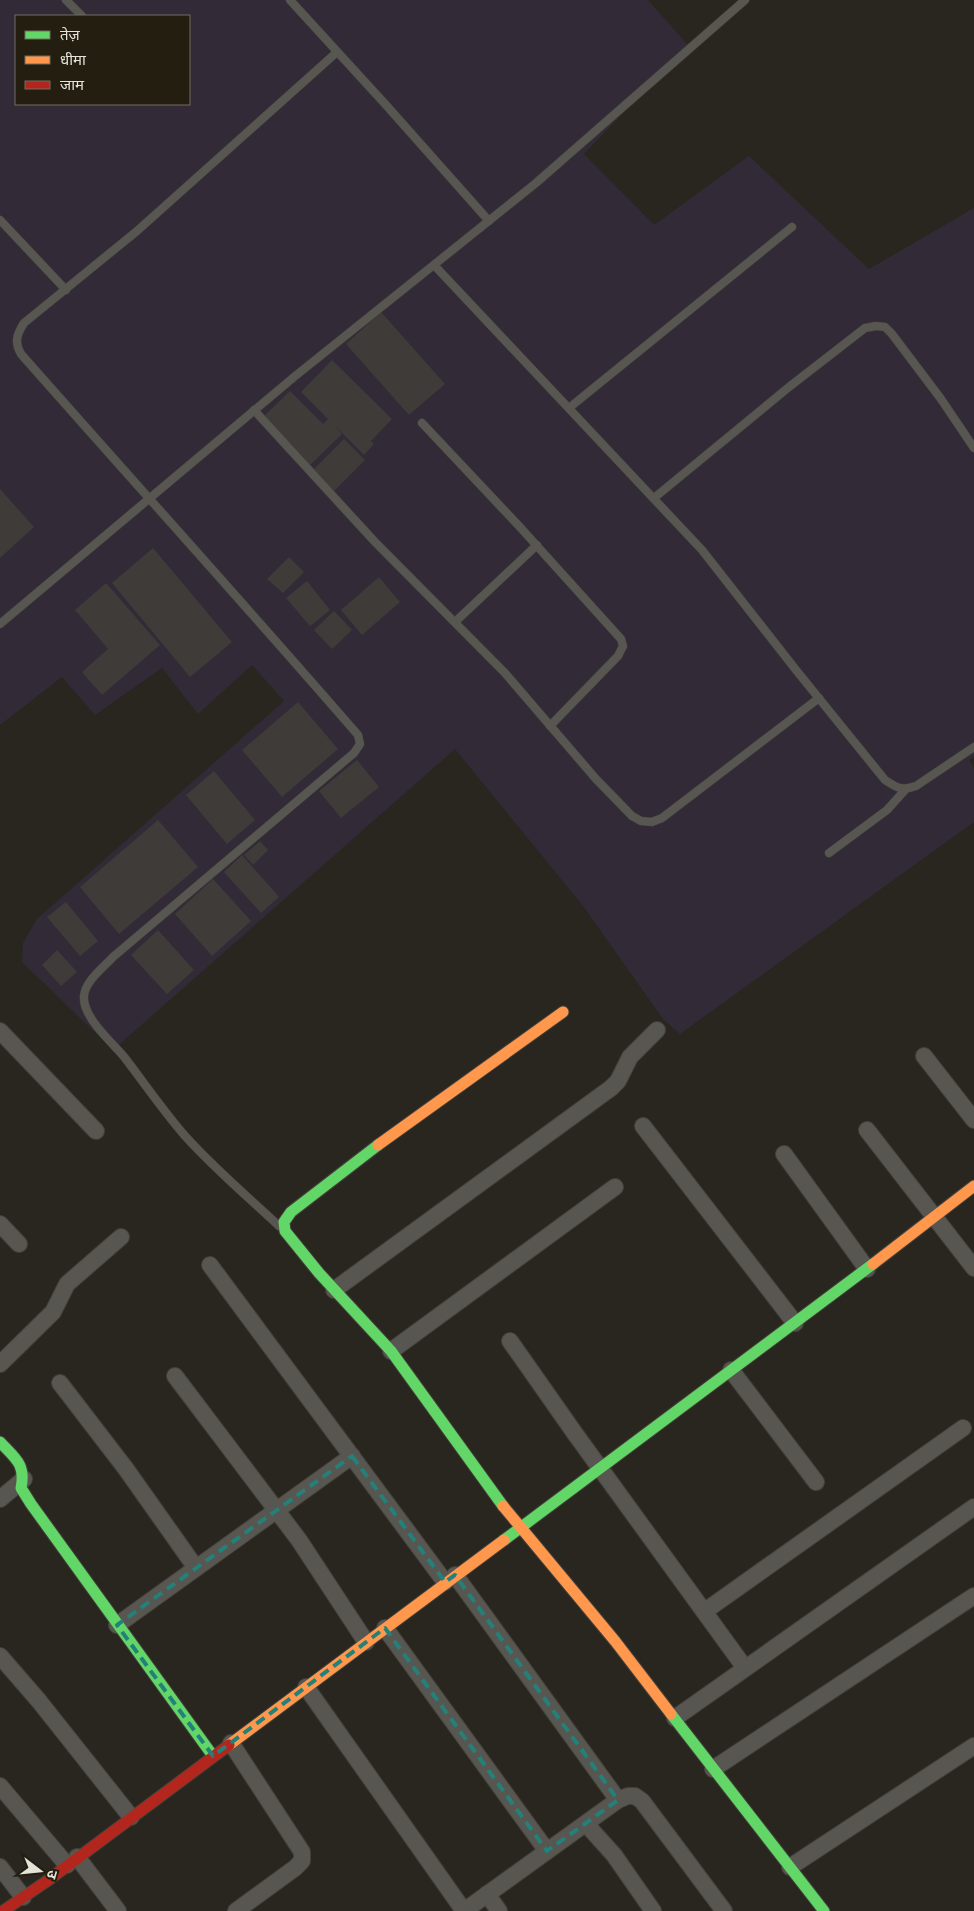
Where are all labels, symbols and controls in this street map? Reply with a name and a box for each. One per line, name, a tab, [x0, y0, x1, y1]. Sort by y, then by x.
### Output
legend	[15, 15, 190, 105]
text: तेज़	[60, 25, 81, 43]
text: धीमा	[60, 50, 87, 68]
text: जाम	[60, 75, 85, 93]
north arrow	[15, 1846, 65, 1896]
text: उ	[43, 1868, 62, 1882]

